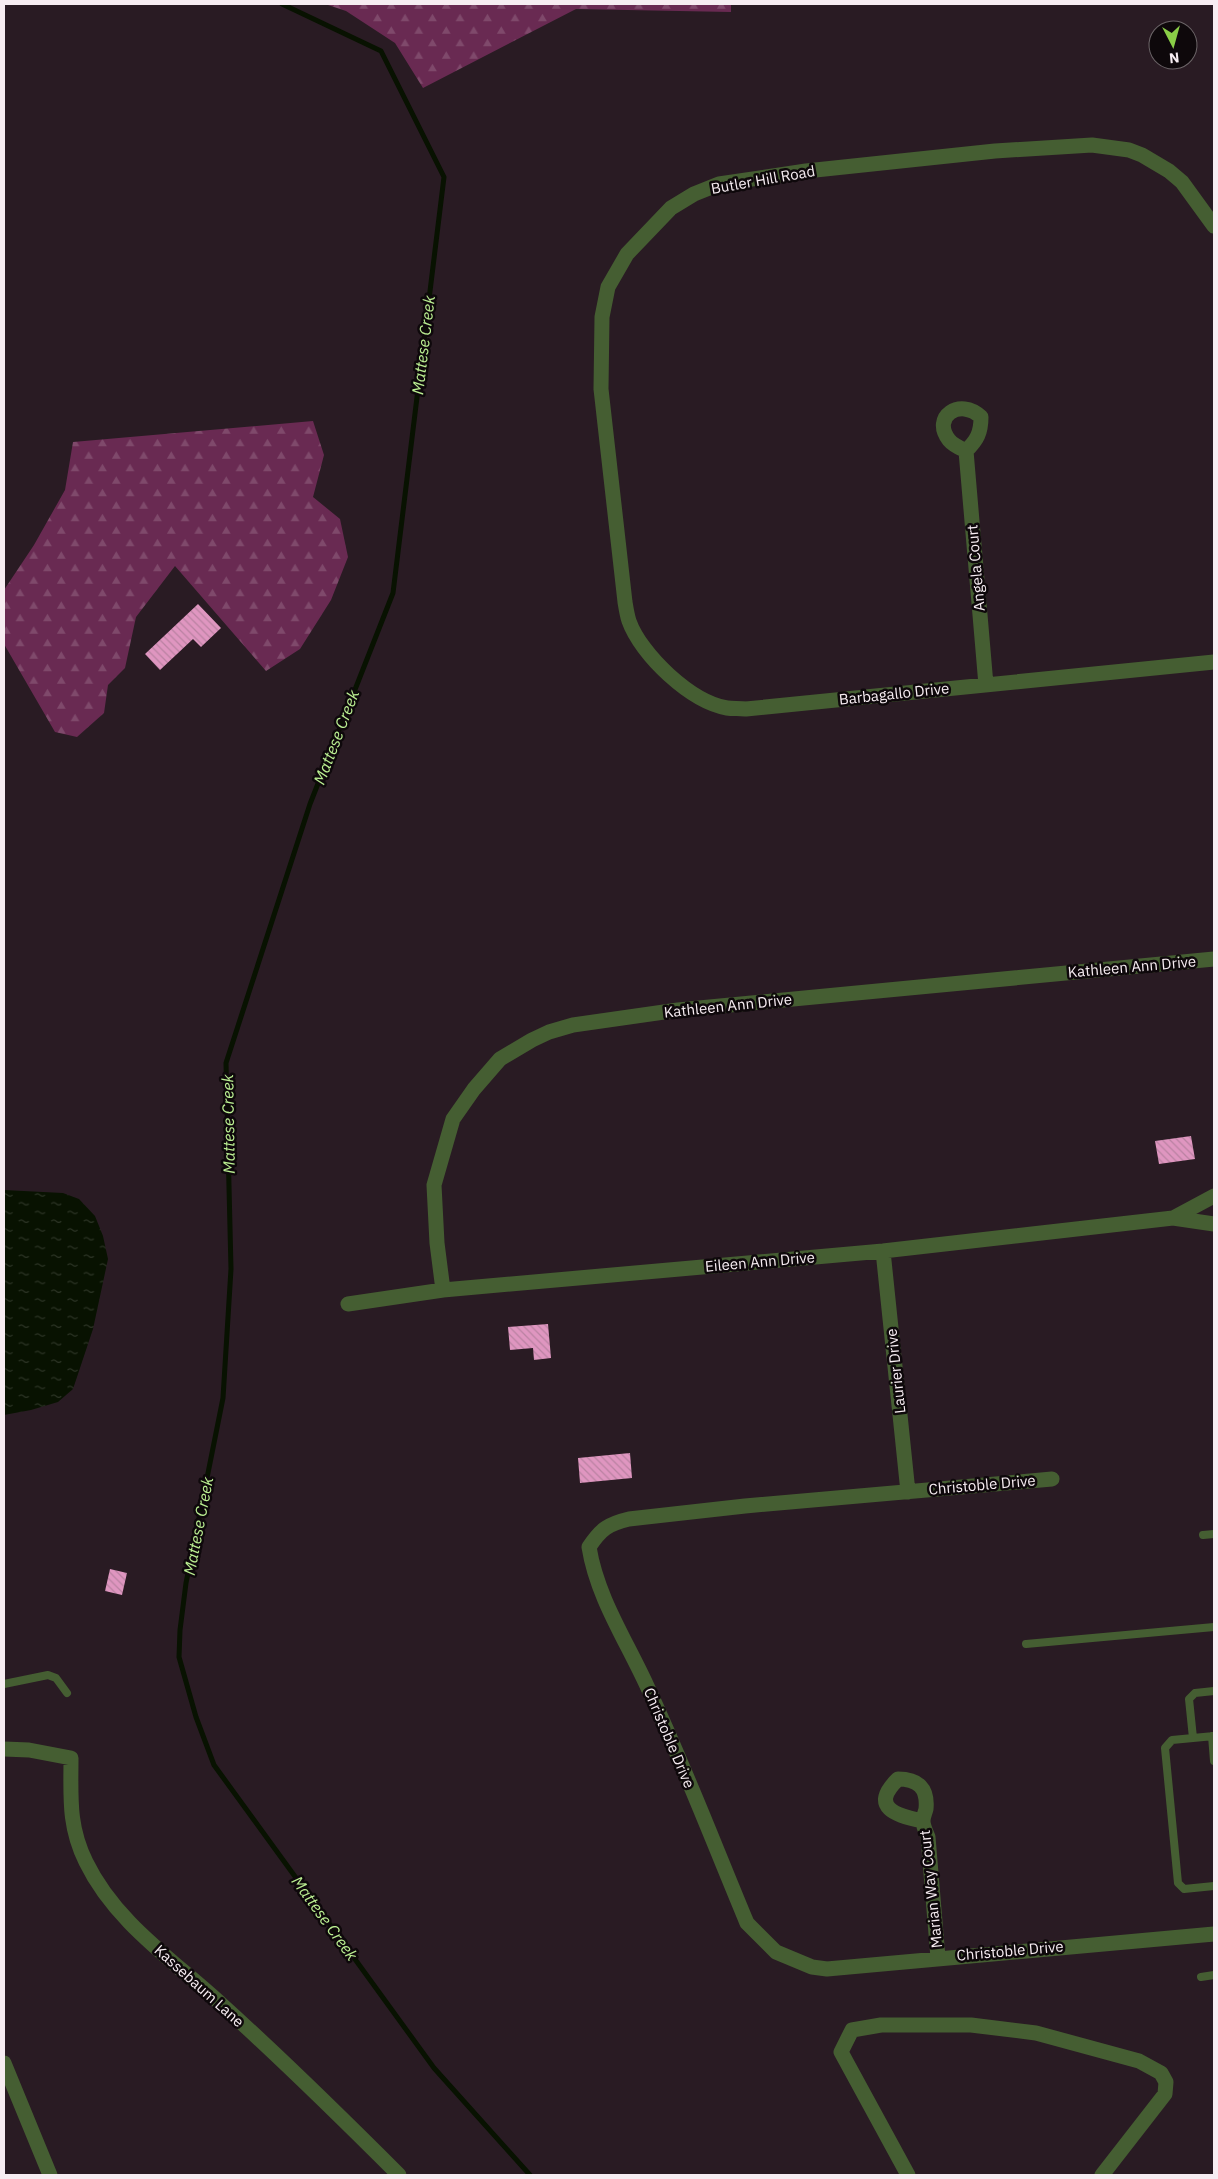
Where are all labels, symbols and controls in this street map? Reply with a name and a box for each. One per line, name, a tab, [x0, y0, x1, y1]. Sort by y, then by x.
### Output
north arrow	[1148, 20, 1198, 70]
text: N	[1168, 48, 1180, 67]
street label: Butler Hill Road	[709, 161, 816, 198]
water label: Mattese Creek	[407, 294, 439, 396]
street label: Angela Court	[962, 524, 989, 612]
street label: Barbagallo Drive	[838, 678, 950, 709]
water label: Mattese Creek	[309, 686, 363, 787]
street label: Kathleen Ann Drive	[1067, 951, 1197, 982]
street label: Kathleen Ann Drive	[663, 989, 793, 1022]
water label: Mattese Creek	[217, 1073, 239, 1174]
street label: Eileen Ann Drive	[704, 1247, 816, 1276]
street label: Laurier Drive	[882, 1328, 909, 1415]
street label: Christoble Drive	[928, 1470, 1036, 1499]
water label: Mattese Creek	[179, 1475, 217, 1577]
street label: Christoble Drive	[640, 1685, 699, 1791]
street label: Marian Way Court	[915, 1829, 946, 1949]
water label: Mattese Creek	[288, 1872, 363, 1965]
street label: Christoble Drive	[956, 1936, 1064, 1965]
street label: Kassebaum Lane	[151, 1940, 248, 2031]

